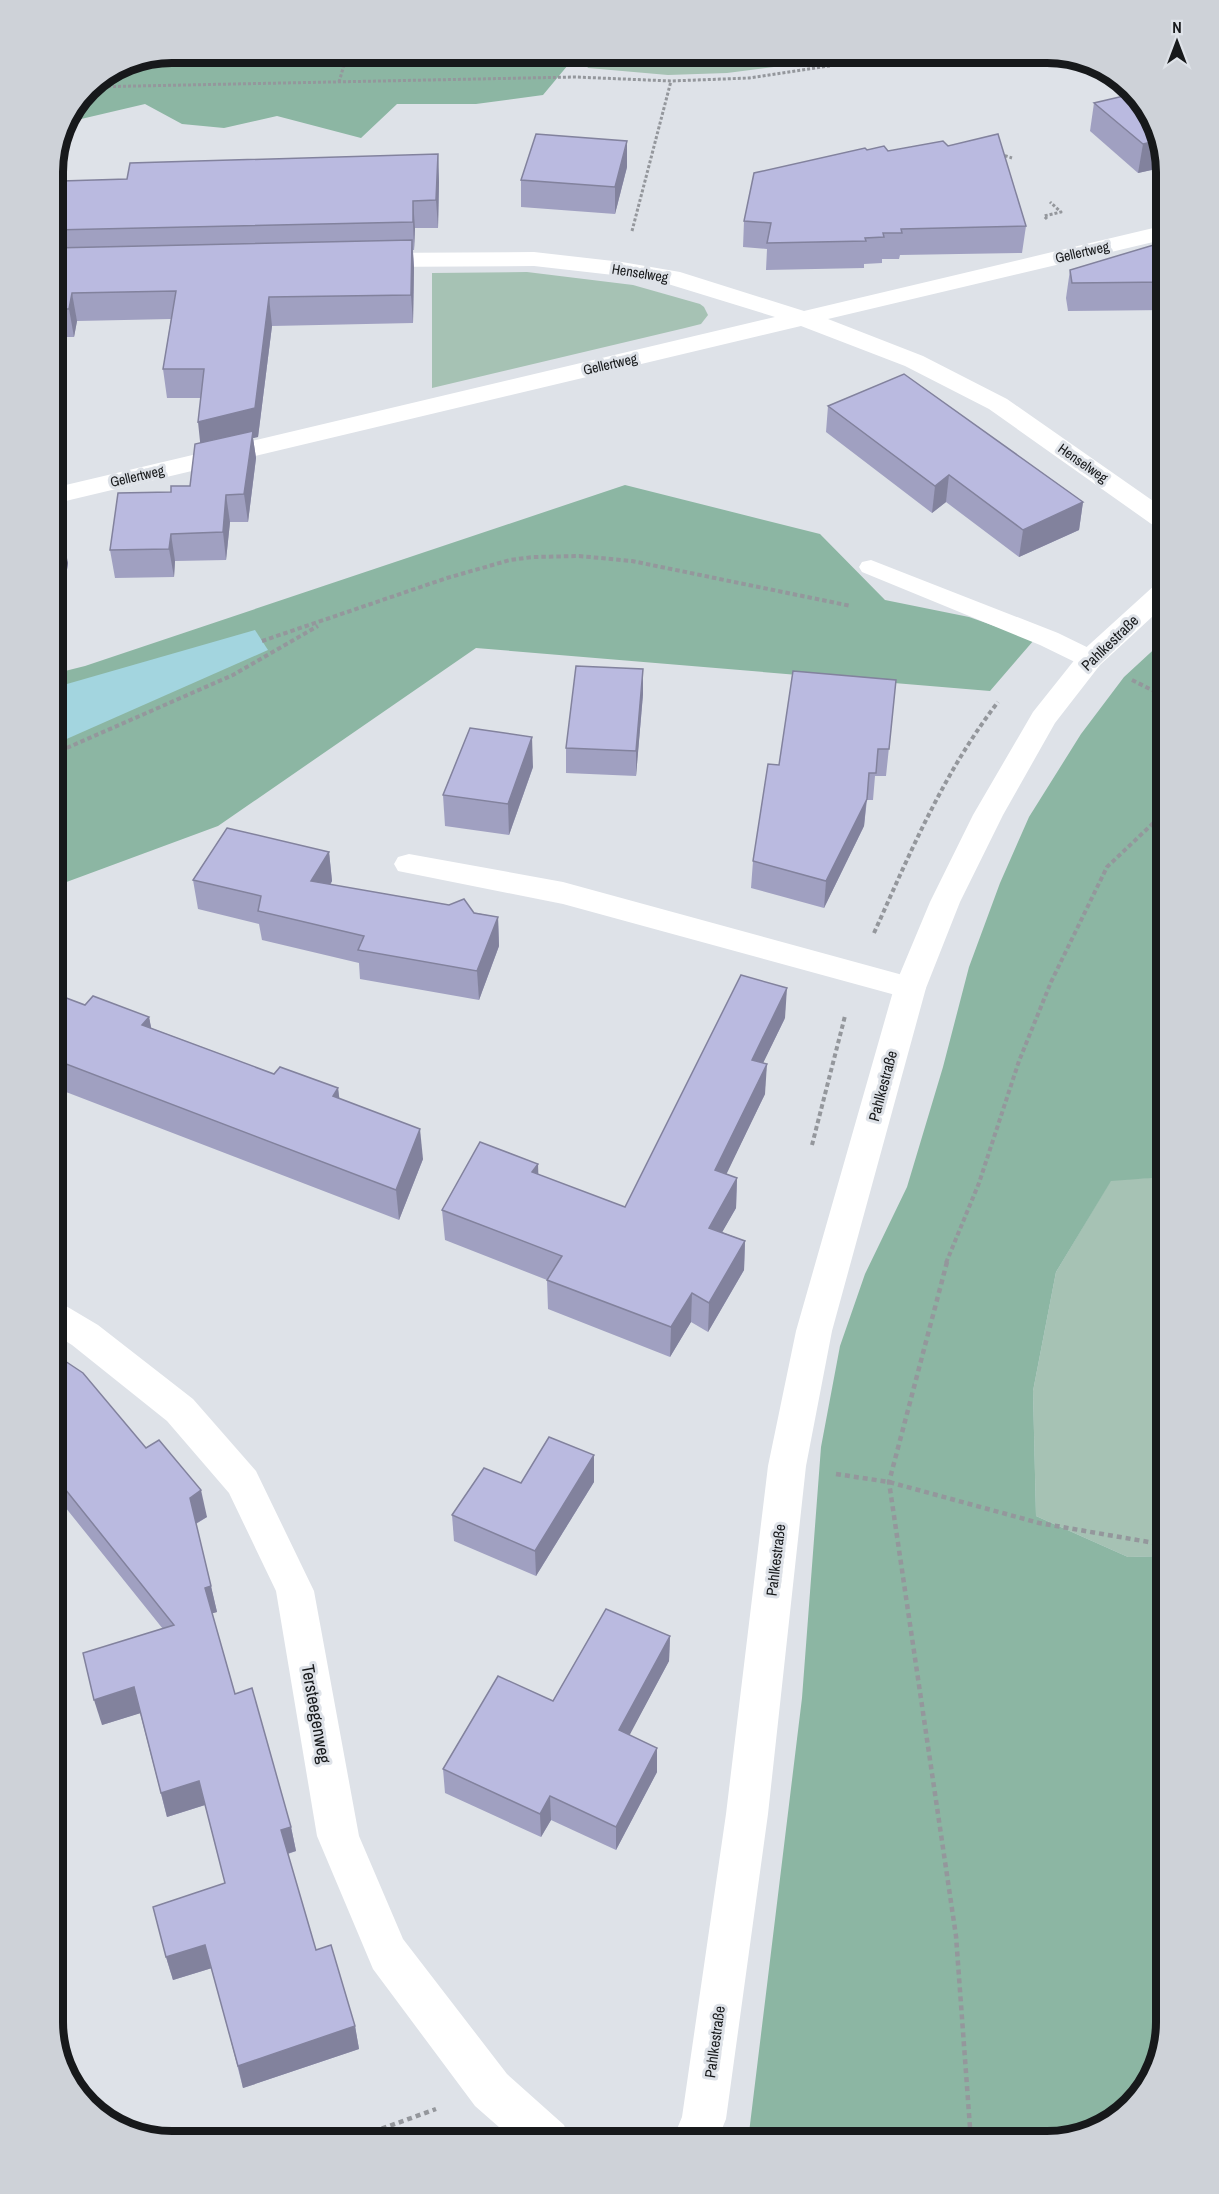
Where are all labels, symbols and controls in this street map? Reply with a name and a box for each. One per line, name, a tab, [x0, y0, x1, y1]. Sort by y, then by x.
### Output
north arrow	[1147, 12, 1207, 72]
text: N	[1172, 16, 1182, 38]
street label: Gellertweg	[1053, 237, 1111, 267]
street label: Henselweg	[611, 260, 670, 286]
street label: Gellertweg	[581, 349, 639, 379]
street label: Henselweg	[1055, 439, 1112, 487]
street label: Gellertweg	[108, 461, 166, 491]
street label: Pahlkestraße	[1076, 610, 1143, 675]
street label: Pahlkestraße	[863, 1048, 902, 1124]
street label: Pahlkestraße	[761, 1523, 790, 1597]
street label: Tersteegenweg	[295, 1662, 338, 1766]
street label: Pahlkestraße	[699, 2004, 730, 2079]

